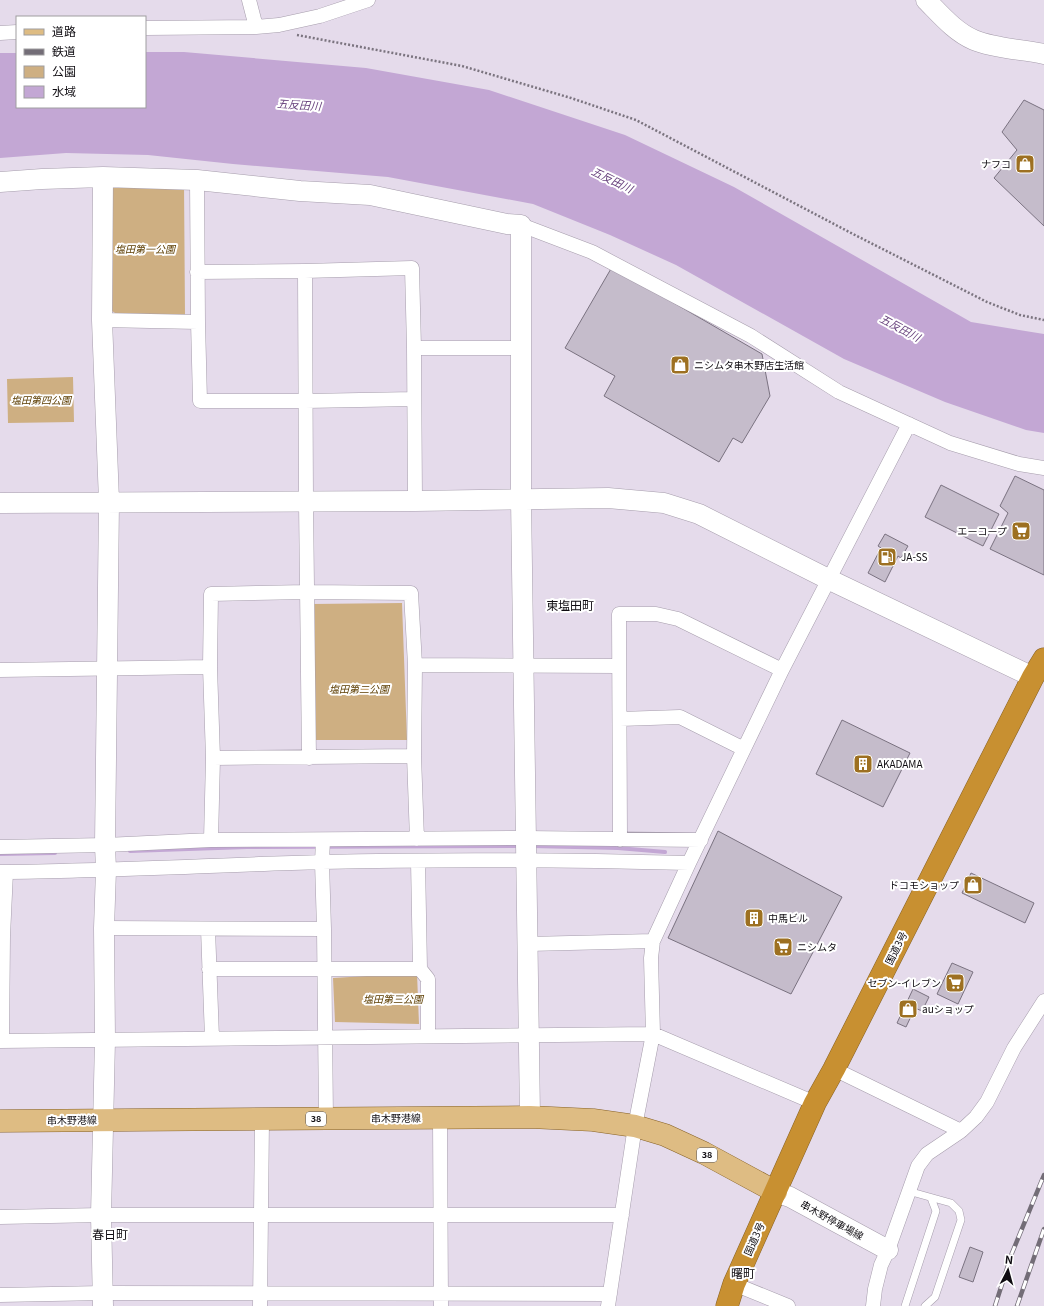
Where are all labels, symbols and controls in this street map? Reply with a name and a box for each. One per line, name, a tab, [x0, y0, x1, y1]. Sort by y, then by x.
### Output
legend	[16, 16, 146, 108]
text: 道路	[52, 22, 76, 39]
text: 鉄道	[52, 42, 76, 59]
text: 公園	[52, 62, 76, 79]
text: 水域	[52, 82, 76, 99]
water label: 五反田川	[277, 94, 323, 114]
shop icon: ナフコ	[1014, 153, 1036, 175]
place label: ナフコ	[981, 156, 1011, 171]
water label: 五反田川	[589, 162, 637, 196]
park label: 塩田第一公園	[115, 241, 177, 256]
water label: 五反田川	[877, 310, 925, 345]
shop icon: ニシムタ串木野店生活館	[669, 354, 691, 376]
place label: ニシムタ串木野店生活館	[694, 357, 804, 372]
park label: 塩田第四公園	[11, 392, 73, 407]
supermarket icon: エーコープ	[1010, 520, 1032, 542]
place label: エーコープ	[958, 523, 1007, 538]
fuel station icon: JA-SS	[876, 546, 898, 568]
place label: JA-SS	[901, 549, 927, 564]
district label: 東塩田町	[546, 596, 594, 613]
park label: 塩田第二公園	[329, 681, 391, 696]
building icon: AKADAMA	[852, 753, 874, 775]
place label: AKADAMA	[877, 756, 923, 771]
shop icon: ドコモショップ	[962, 874, 984, 896]
place label: ドコモショップ	[889, 877, 959, 892]
building icon: 中馬ビル	[743, 907, 765, 929]
place label: 中馬ビル	[768, 910, 808, 925]
street label: 国道3号	[881, 929, 910, 967]
supermarket icon: ニシムタ	[772, 936, 794, 958]
place label: ニシムタ	[797, 939, 837, 954]
supermarket icon: セブン-イレブン	[944, 972, 966, 994]
place label: セブン-イレブン	[868, 975, 941, 990]
park label: 塩田第三公園	[363, 991, 425, 1006]
shop icon: auショップ	[897, 998, 919, 1020]
place label: auショップ	[922, 1001, 974, 1016]
street label: 串木野港線	[371, 1110, 421, 1125]
street label: 串木野港線	[47, 1112, 97, 1127]
road number: 38	[306, 1112, 326, 1126]
road number: 38	[697, 1148, 717, 1162]
street label: 串木野停車場線	[798, 1196, 866, 1243]
street label: 国道3号	[739, 1220, 768, 1258]
district label: 春日町	[92, 1225, 128, 1242]
north arrow	[988, 1250, 1028, 1290]
text: N	[1004, 1251, 1014, 1267]
district label: 曙町	[731, 1264, 755, 1281]

